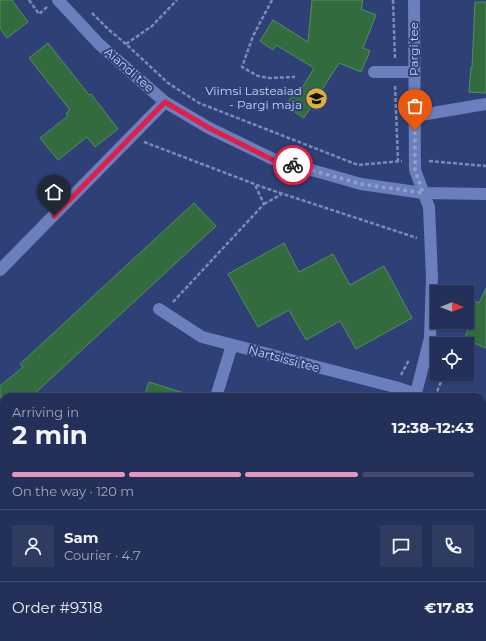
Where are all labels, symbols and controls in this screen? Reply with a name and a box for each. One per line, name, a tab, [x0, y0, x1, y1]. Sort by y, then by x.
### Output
street label: Pargi tee	[406, 22, 421, 76]
street label: Aiandi tee	[102, 44, 157, 95]
place label: Viimsi Lasteaiad - Pargi maja	[205, 83, 302, 112]
school or university icon: Viimsi Lasteaiad - Pargi maja	[304, 85, 330, 111]
pin	[398, 89, 432, 130]
icon: bag	[404, 95, 426, 117]
courier	[273, 145, 313, 185]
icon: bike	[282, 154, 304, 176]
pin	[37, 175, 71, 216]
icon: home	[43, 181, 65, 203]
north arrow	[430, 285, 474, 329]
map controls	[430, 285, 474, 381]
button: locate	[430, 337, 474, 381]
street label: Nartsissi tee	[247, 342, 321, 375]
text: Arriving in	[12, 404, 79, 420]
text: 12:38–12:43	[392, 418, 474, 437]
text: 2 min	[12, 419, 88, 451]
text: On the way · 120 m	[12, 483, 134, 499]
button: person	[12, 525, 54, 567]
button: chat	[380, 525, 422, 567]
button: phone	[432, 525, 474, 567]
text: Sam	[64, 528, 99, 547]
text: Courier · 4.7	[64, 547, 141, 563]
text: Order #9318	[12, 598, 102, 617]
text: €17.83	[424, 598, 474, 617]

